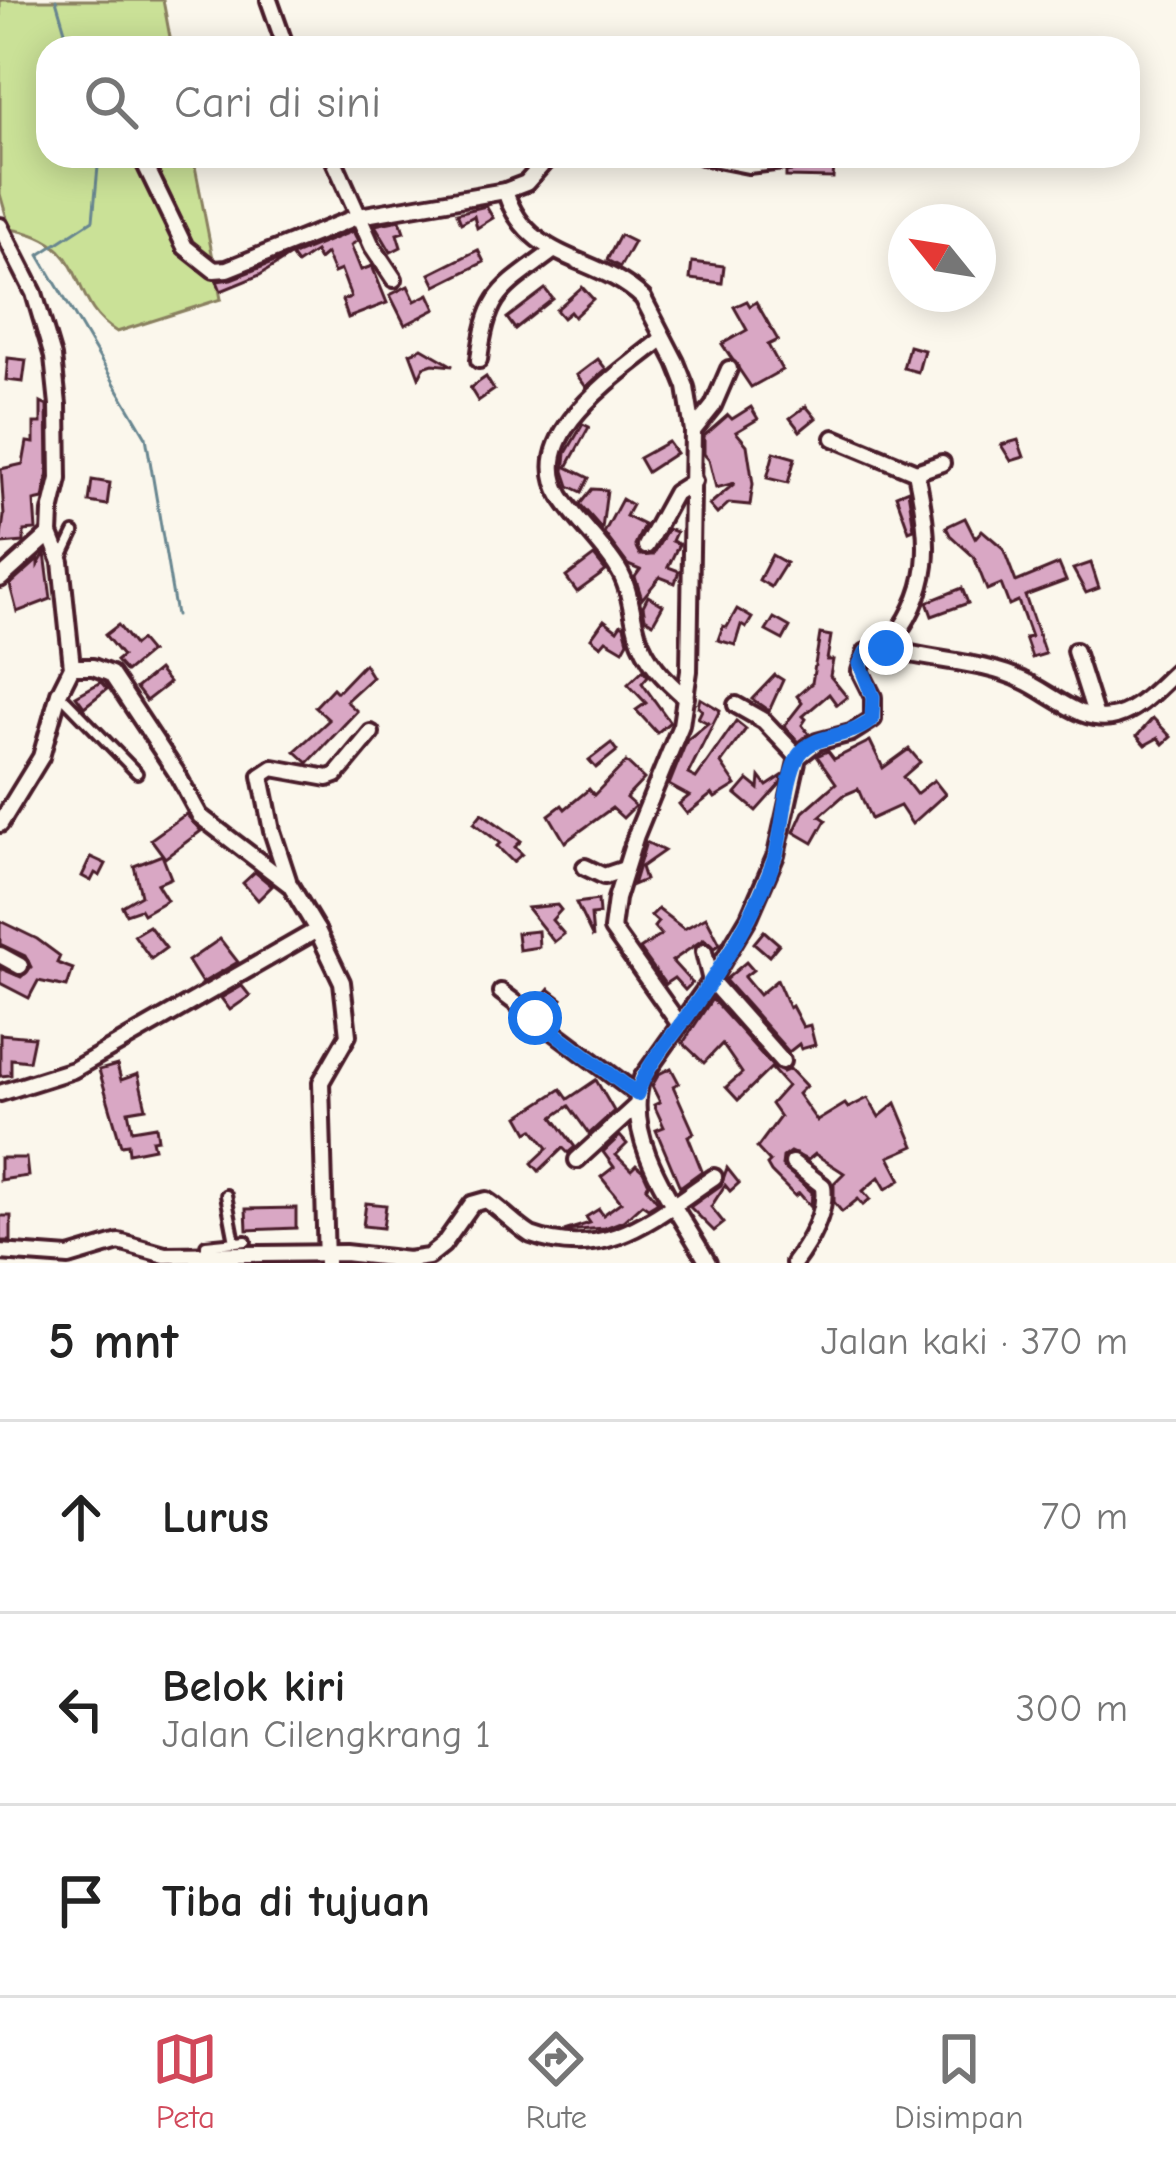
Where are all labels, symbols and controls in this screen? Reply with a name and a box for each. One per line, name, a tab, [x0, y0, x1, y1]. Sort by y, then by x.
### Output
search box	[36, 36, 1140, 168]
icon: search	[78, 69, 144, 135]
text: Cari di sini	[174, 76, 381, 128]
north arrow	[888, 204, 996, 312]
route end	[859, 621, 913, 675]
route start	[508, 991, 562, 1045]
text: 5 mnt	[48, 1312, 178, 1371]
text: Jalan kaki · 370 m	[821, 1319, 1128, 1364]
icon: ahead	[48, 1484, 114, 1550]
text: Lurus	[162, 1491, 269, 1543]
text: 70 m	[1041, 1494, 1128, 1539]
text: Belok kiri	[162, 1660, 345, 1712]
icon: left	[48, 1676, 114, 1742]
text: 300 m	[1015, 1686, 1128, 1731]
text: Jalan Cilengkrang 1	[162, 1712, 491, 1757]
icon: arrive	[48, 1868, 114, 1934]
text: Tiba di tujuan	[162, 1875, 430, 1927]
tab: Peta	[152, 2026, 218, 2136]
tab: Rute	[523, 2026, 589, 2136]
tab: Disimpan	[894, 2026, 1024, 2136]

